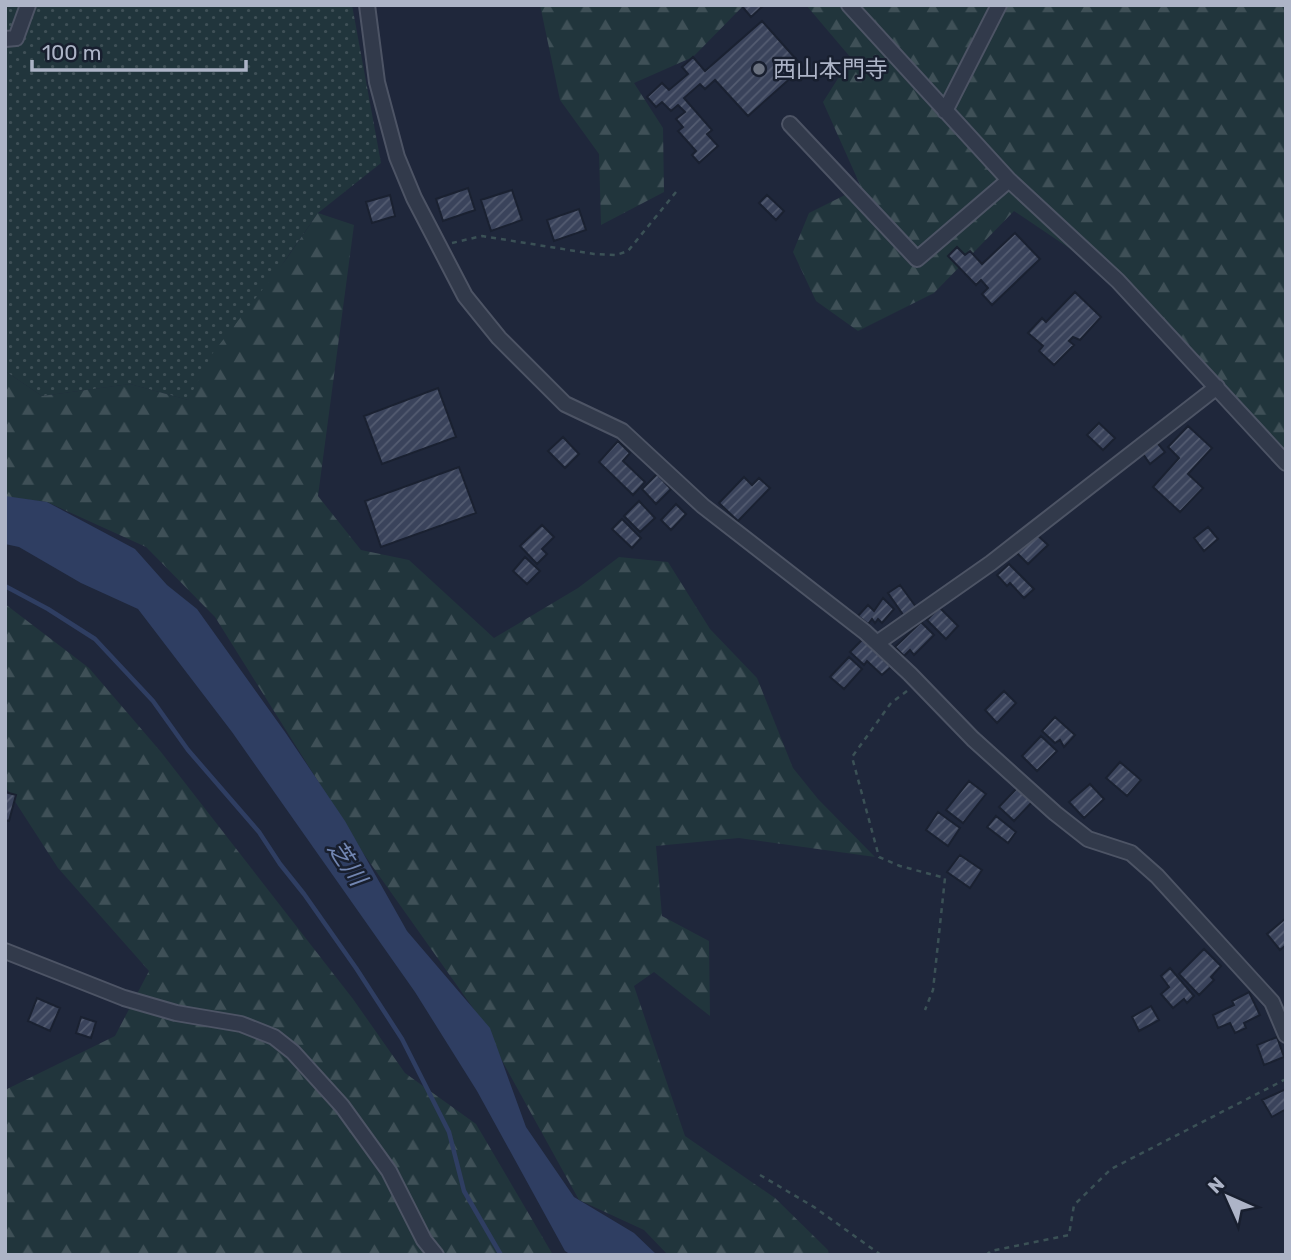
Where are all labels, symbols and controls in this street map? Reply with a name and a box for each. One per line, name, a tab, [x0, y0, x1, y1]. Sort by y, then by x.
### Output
scale bar	[32, 28, 245, 72]
text: 100 m	[42, 40, 101, 65]
place label: 西山本門寺	[773, 55, 888, 83]
marker: 西山本門寺	[751, 61, 767, 77]
water label: 芝川	[322, 835, 374, 893]
north arrow	[1193, 1162, 1263, 1232]
text: N	[1203, 1172, 1229, 1198]

